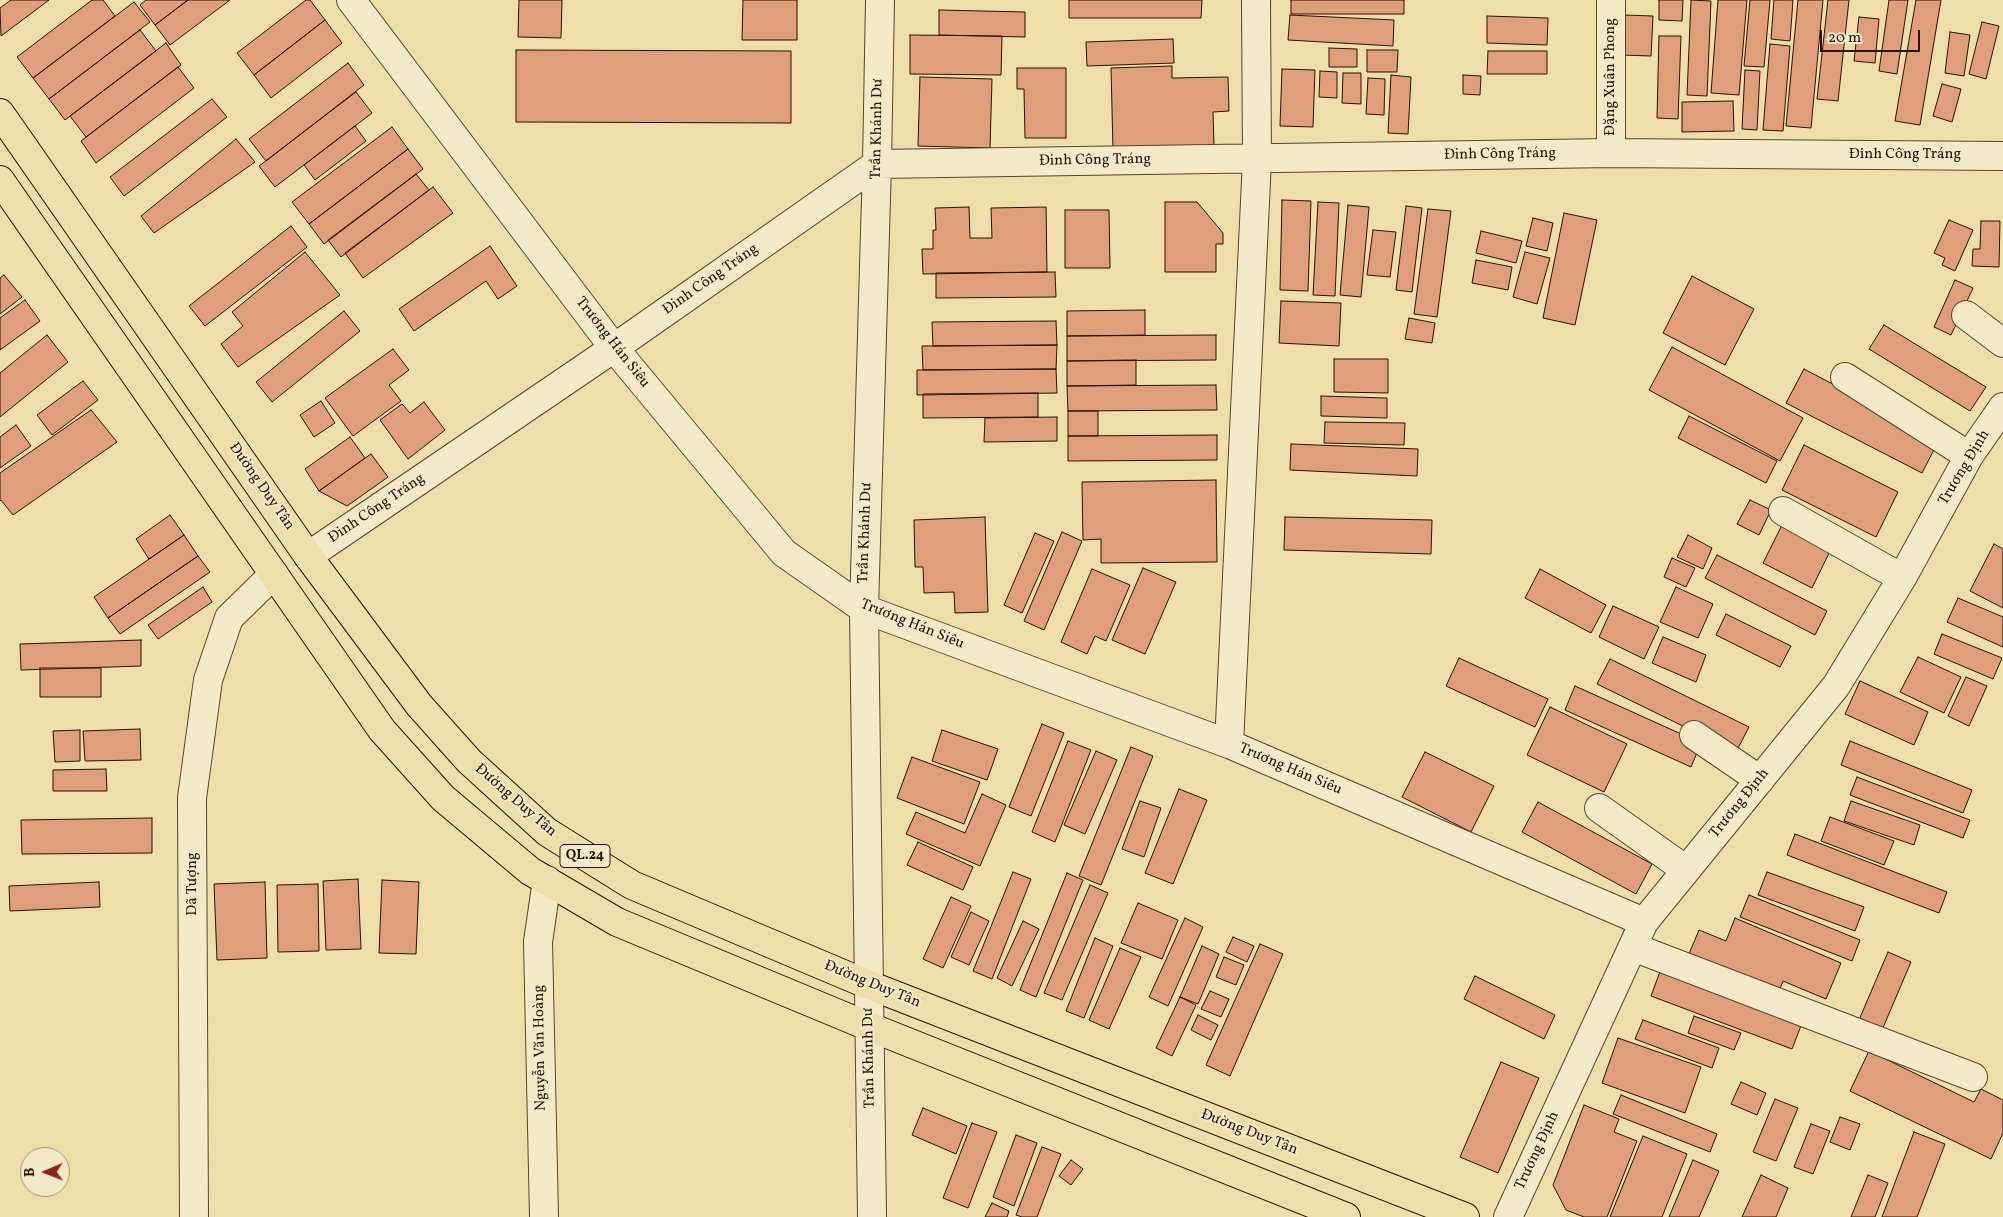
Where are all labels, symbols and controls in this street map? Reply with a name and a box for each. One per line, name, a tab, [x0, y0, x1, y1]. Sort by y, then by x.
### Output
street label: Đặng Xuân Phong	[1602, 18, 1620, 136]
scale bar	[1823, 20, 1923, 52]
text: 20 m	[1828, 28, 1861, 49]
street label: Trần Khánh Dư	[868, 78, 888, 180]
street label: Đinh Công Tráng	[1444, 145, 1556, 165]
street label: Đinh Công Tráng	[1849, 146, 1961, 164]
street label: Đinh Công Tráng	[1039, 151, 1151, 171]
street label: Đinh Công Tráng	[660, 240, 762, 320]
street label: Trương Hán Siêu	[571, 294, 653, 392]
street label: Trương Định	[1935, 427, 1995, 509]
street label: Đường Duy Tân	[224, 440, 298, 534]
street label: Đinh Công Tráng	[325, 470, 429, 548]
street label: Trần Khánh Dư	[855, 482, 877, 584]
street label: Trương Hán Siêu	[857, 596, 967, 654]
street label: Trương Hán Siêu	[1236, 740, 1344, 800]
street label: Đường Duy Tân	[470, 761, 560, 841]
street label: Trương Định	[1706, 765, 1774, 843]
road number: QL.24	[560, 844, 610, 868]
street label: Dã Tượng	[184, 852, 202, 916]
street label: Đường Duy Tân	[821, 957, 923, 1013]
street label: Nguyễn Văn Hoàng	[531, 985, 551, 1111]
street label: Trần Khánh Dư	[860, 1007, 880, 1109]
street label: Đường Duy Tân	[1198, 1106, 1300, 1160]
street label: Trương Định	[1512, 1109, 1564, 1193]
north arrow	[20, 1147, 70, 1197]
text: B	[21, 1167, 40, 1177]

